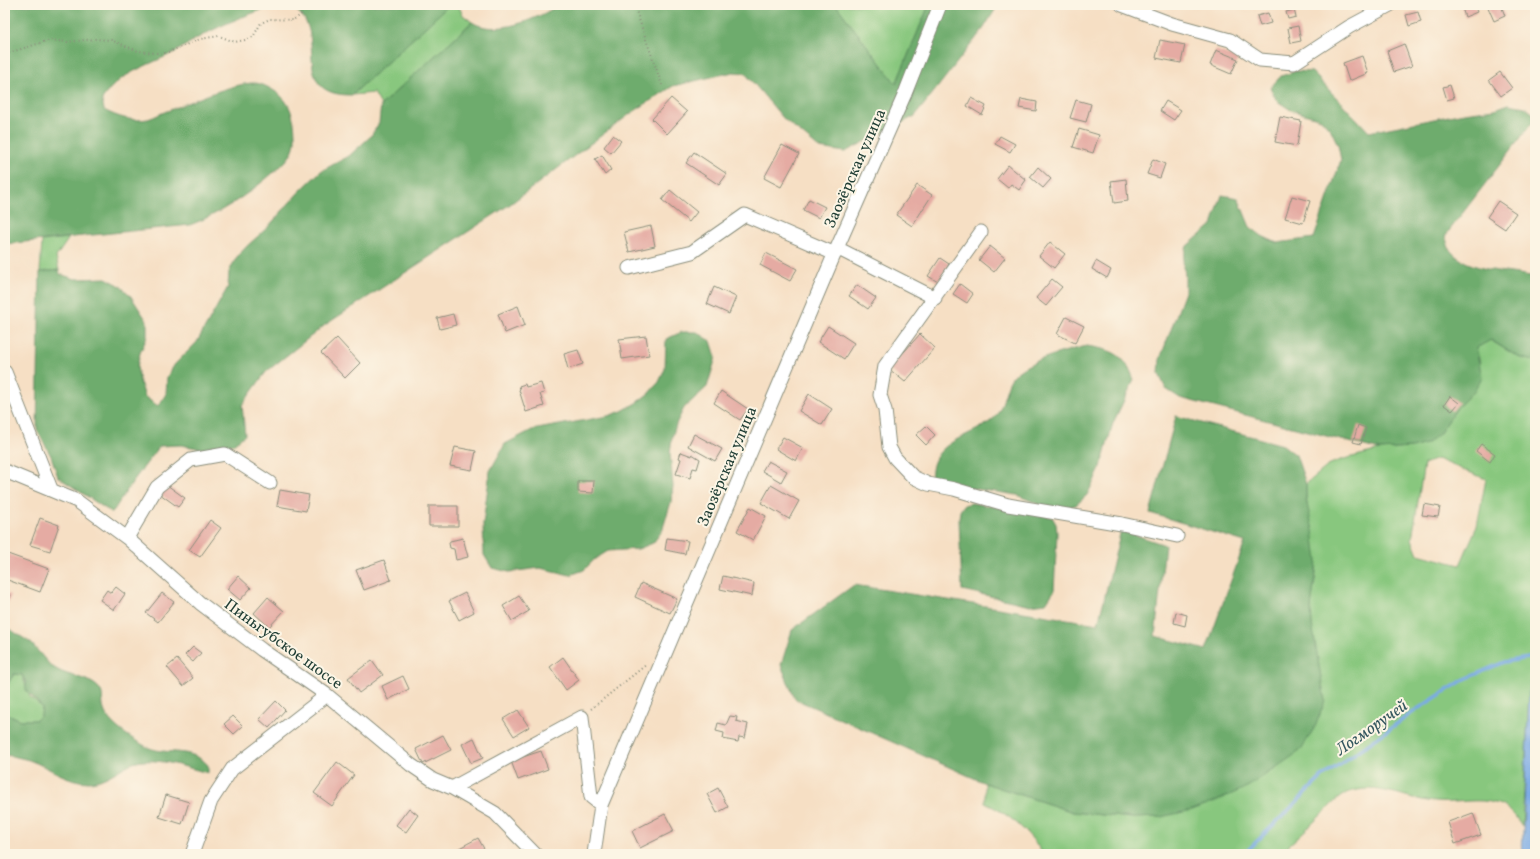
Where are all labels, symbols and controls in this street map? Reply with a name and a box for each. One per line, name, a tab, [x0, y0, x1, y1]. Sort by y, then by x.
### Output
street label: Заозёрская улица	[820, 106, 892, 232]
street label: Заозёрская улица	[693, 403, 763, 530]
street label: Пиньгубское шоссе	[219, 594, 347, 695]
water label: Логморучей	[1330, 695, 1413, 762]

